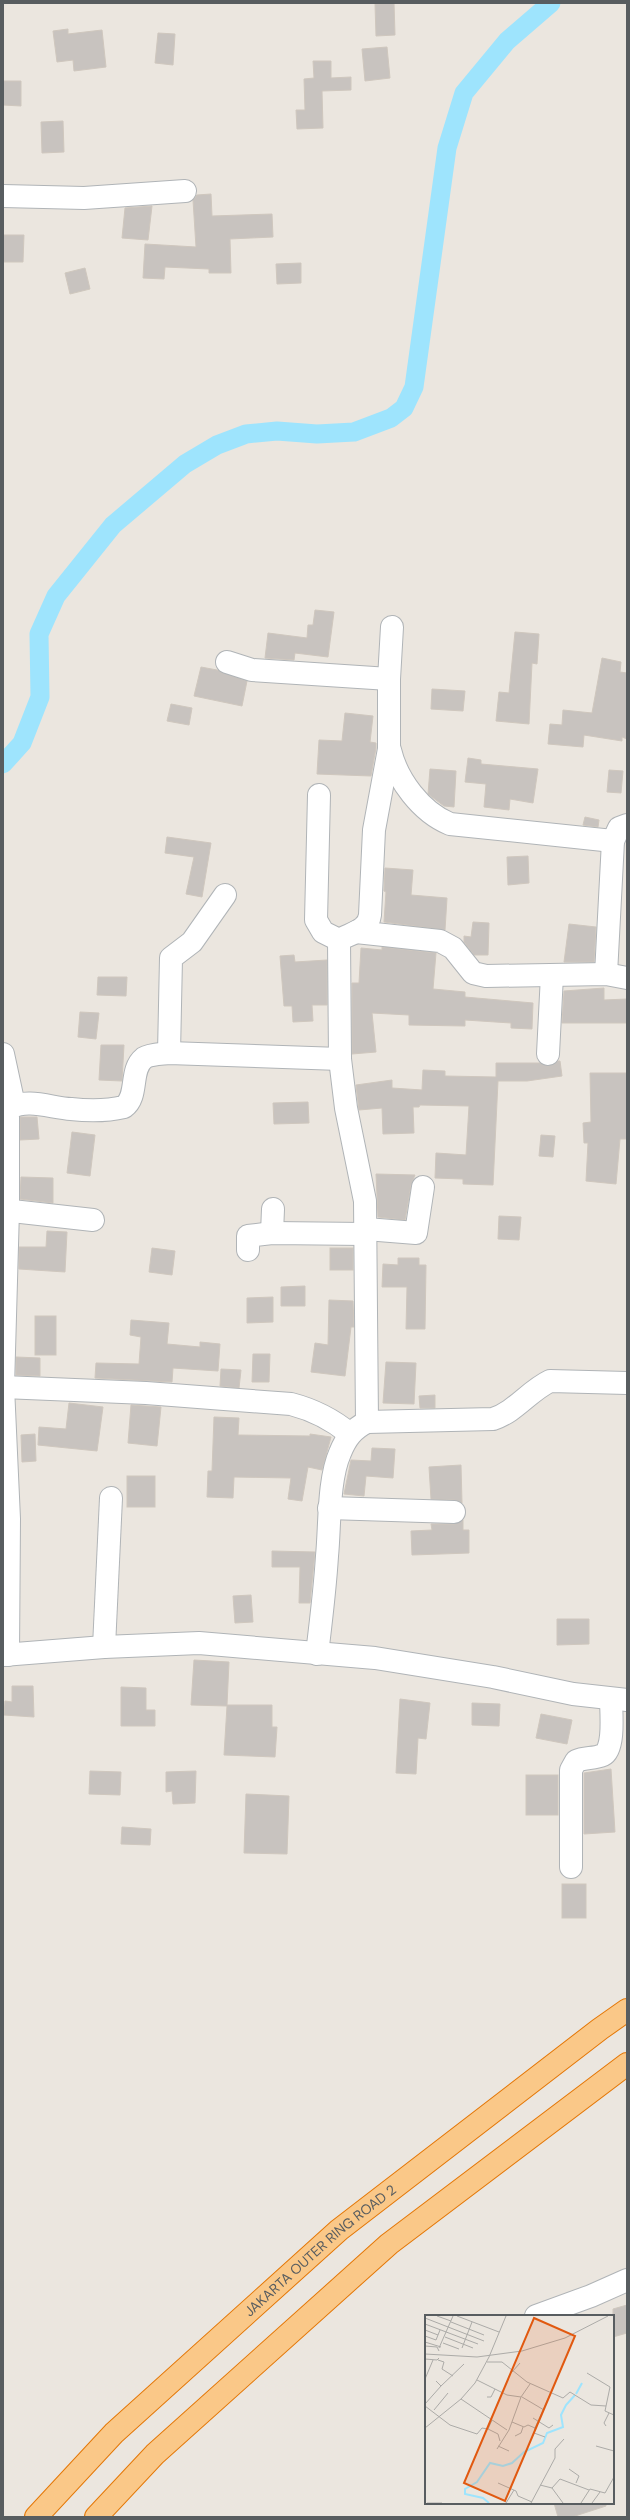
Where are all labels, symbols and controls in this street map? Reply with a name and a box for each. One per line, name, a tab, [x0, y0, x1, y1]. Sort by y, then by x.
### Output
street label: JAKARTA OUTER RING ROAD 2	[240, 2180, 400, 2320]
inset map	[425, 2315, 614, 2504]

